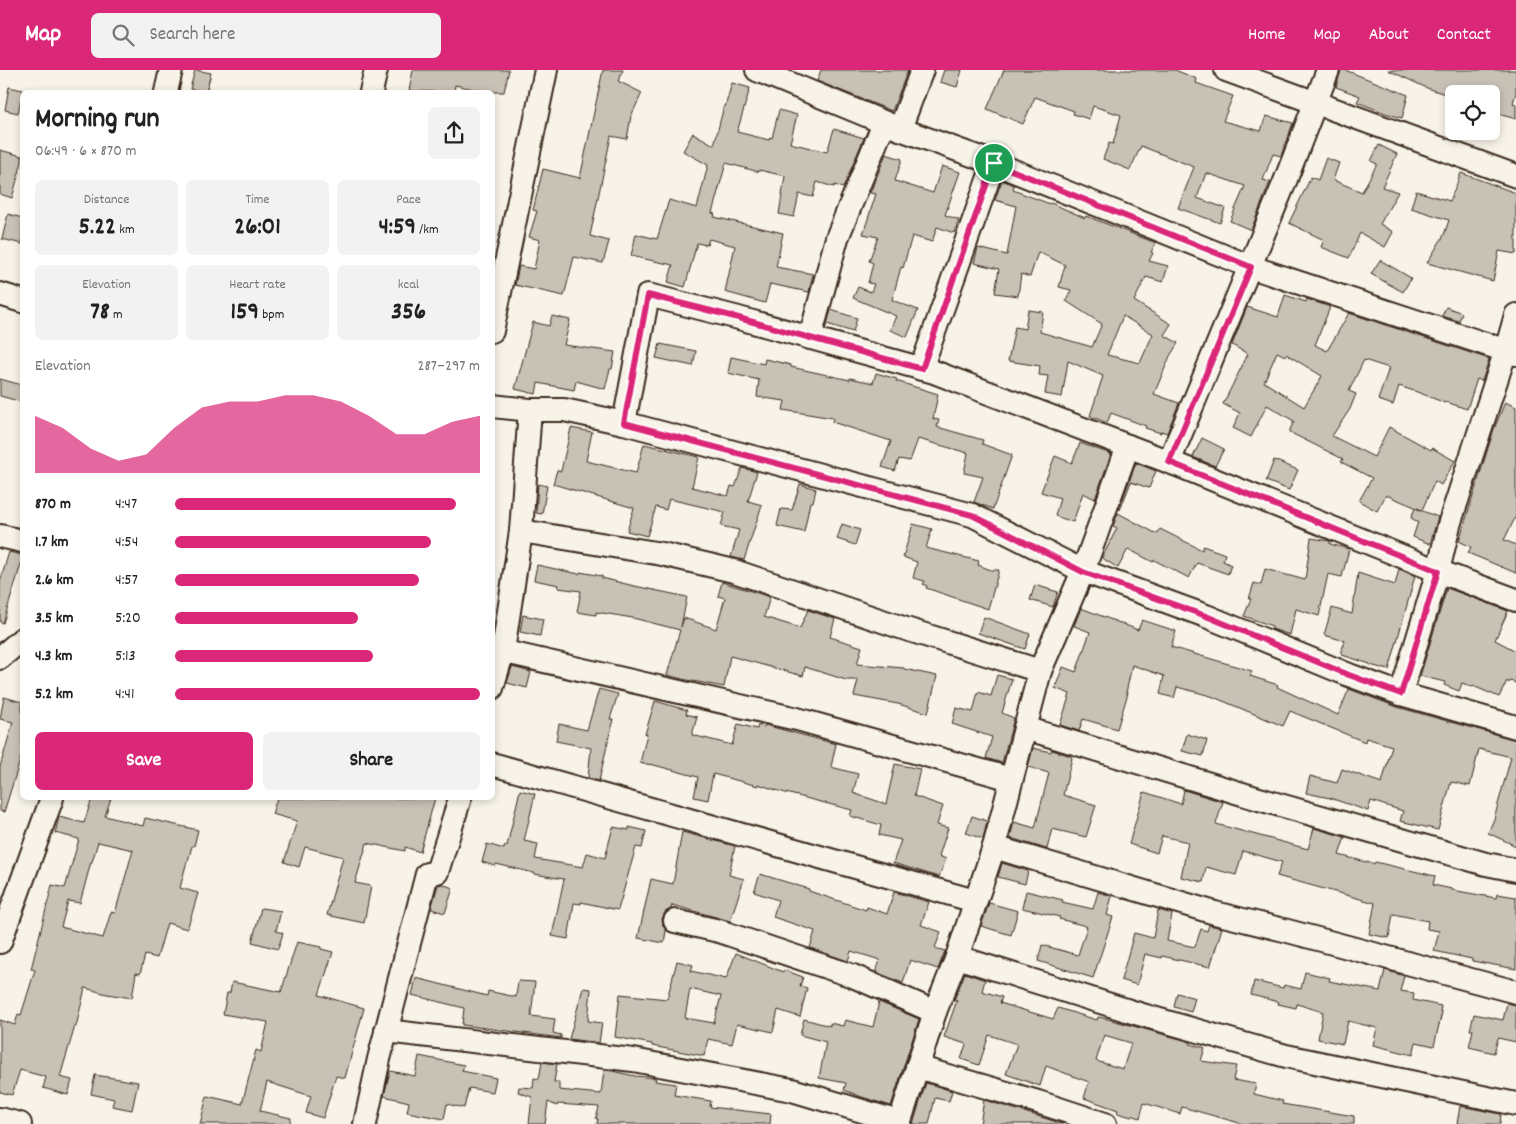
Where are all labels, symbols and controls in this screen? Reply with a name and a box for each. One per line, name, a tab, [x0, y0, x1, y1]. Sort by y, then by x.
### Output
search box	[91, 13, 441, 58]
text: Map	[25, 18, 61, 52]
icon: search	[109, 21, 137, 49]
text: Search here	[149, 22, 235, 49]
text: Home	[1248, 23, 1285, 48]
text: Map	[1313, 23, 1341, 48]
text: About	[1369, 23, 1409, 48]
text: Contact	[1437, 23, 1491, 48]
map controls	[1445, 85, 1500, 140]
button: locate	[1445, 85, 1500, 140]
text: Morning run	[35, 101, 159, 141]
button: share	[428, 107, 480, 159]
text: 06:49 · 6 × 870 m	[35, 140, 137, 163]
pin	[973, 142, 1015, 184]
icon: arrive	[980, 149, 1008, 177]
text: Distance	[84, 190, 129, 210]
text: Time	[246, 190, 269, 210]
text: Pace	[396, 190, 421, 210]
text: 5.22	[78, 210, 116, 246]
text: 26:01	[234, 210, 281, 246]
text: 4:59	[378, 210, 416, 246]
text: km	[116, 220, 135, 240]
text: /km	[416, 220, 439, 240]
text: Elevation	[82, 275, 131, 295]
text: Heart rate	[229, 275, 286, 295]
text: kcal	[398, 275, 419, 295]
text: 78	[90, 295, 110, 331]
text: 159	[231, 295, 259, 331]
text: 356	[391, 295, 426, 331]
text: m	[110, 305, 123, 325]
text: bpm	[259, 305, 284, 325]
text: Elevation	[35, 355, 91, 378]
text: 287–297 m	[417, 355, 480, 378]
text: 870 m	[35, 493, 71, 516]
text: 4:47	[115, 493, 137, 516]
text: 1.7 km	[35, 531, 69, 554]
text: 4:54	[115, 531, 138, 554]
text: 2.6 km	[35, 569, 74, 592]
text: 4:57	[115, 569, 138, 592]
text: 3.5 km	[35, 607, 73, 630]
text: 5:20	[115, 607, 141, 630]
text: 4.3 km	[35, 645, 73, 668]
text: 5:13	[115, 645, 136, 668]
text: 5.2 km	[35, 683, 73, 706]
text: 4:41	[115, 683, 134, 706]
button: Save	[35, 732, 253, 790]
button: Share	[263, 732, 480, 790]

